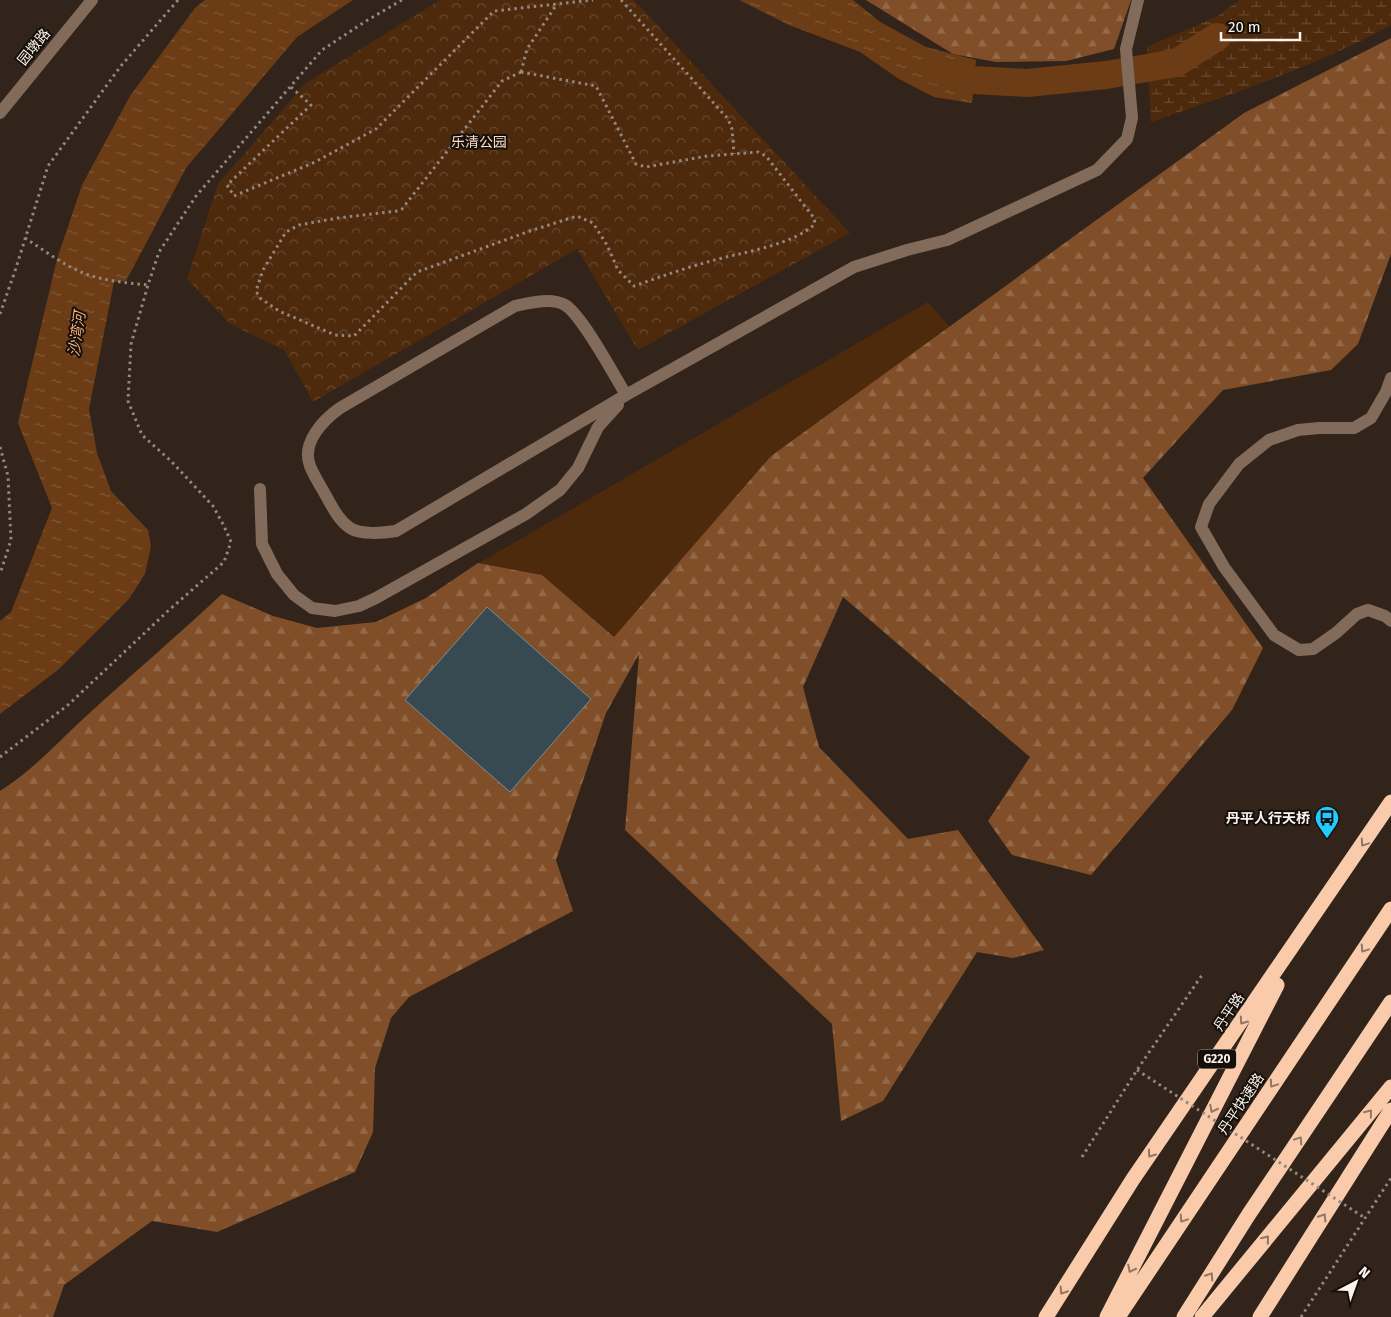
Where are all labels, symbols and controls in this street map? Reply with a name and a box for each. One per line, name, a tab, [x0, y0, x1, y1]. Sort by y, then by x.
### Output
scale bar	[1221, 10, 1300, 42]
text: 20 m	[1228, 18, 1261, 36]
street label: 园墩路	[14, 25, 54, 69]
park label: 乐清公园	[451, 134, 507, 151]
water label: 沙湾河	[65, 308, 89, 358]
bus stop icon: 丹平人行天桥	[1314, 805, 1340, 839]
place label: 丹平人行天桥	[1226, 810, 1310, 827]
one-way arrow	[1361, 837, 1370, 847]
one-way arrow	[1361, 943, 1370, 953]
street label: 丹平路	[1210, 990, 1248, 1034]
one-way arrow	[1240, 1015, 1249, 1025]
road number: G220	[1198, 1050, 1236, 1068]
street label: 丹平快速路	[1214, 1070, 1268, 1138]
one-way arrow	[1270, 1078, 1279, 1088]
one-way arrow	[1209, 1104, 1219, 1113]
one-way arrow	[1364, 1110, 1372, 1119]
one-way arrow	[1293, 1136, 1302, 1146]
one-way arrow	[1148, 1149, 1157, 1158]
one-way arrow	[1317, 1213, 1326, 1222]
one-way arrow	[1180, 1214, 1189, 1223]
one-way arrow	[1261, 1236, 1269, 1245]
north arrow	[1331, 1257, 1381, 1307]
text: N	[1355, 1263, 1373, 1282]
one-way arrow	[1127, 1264, 1137, 1273]
one-way arrow	[1203, 1272, 1213, 1281]
one-way arrow	[1059, 1286, 1069, 1295]

